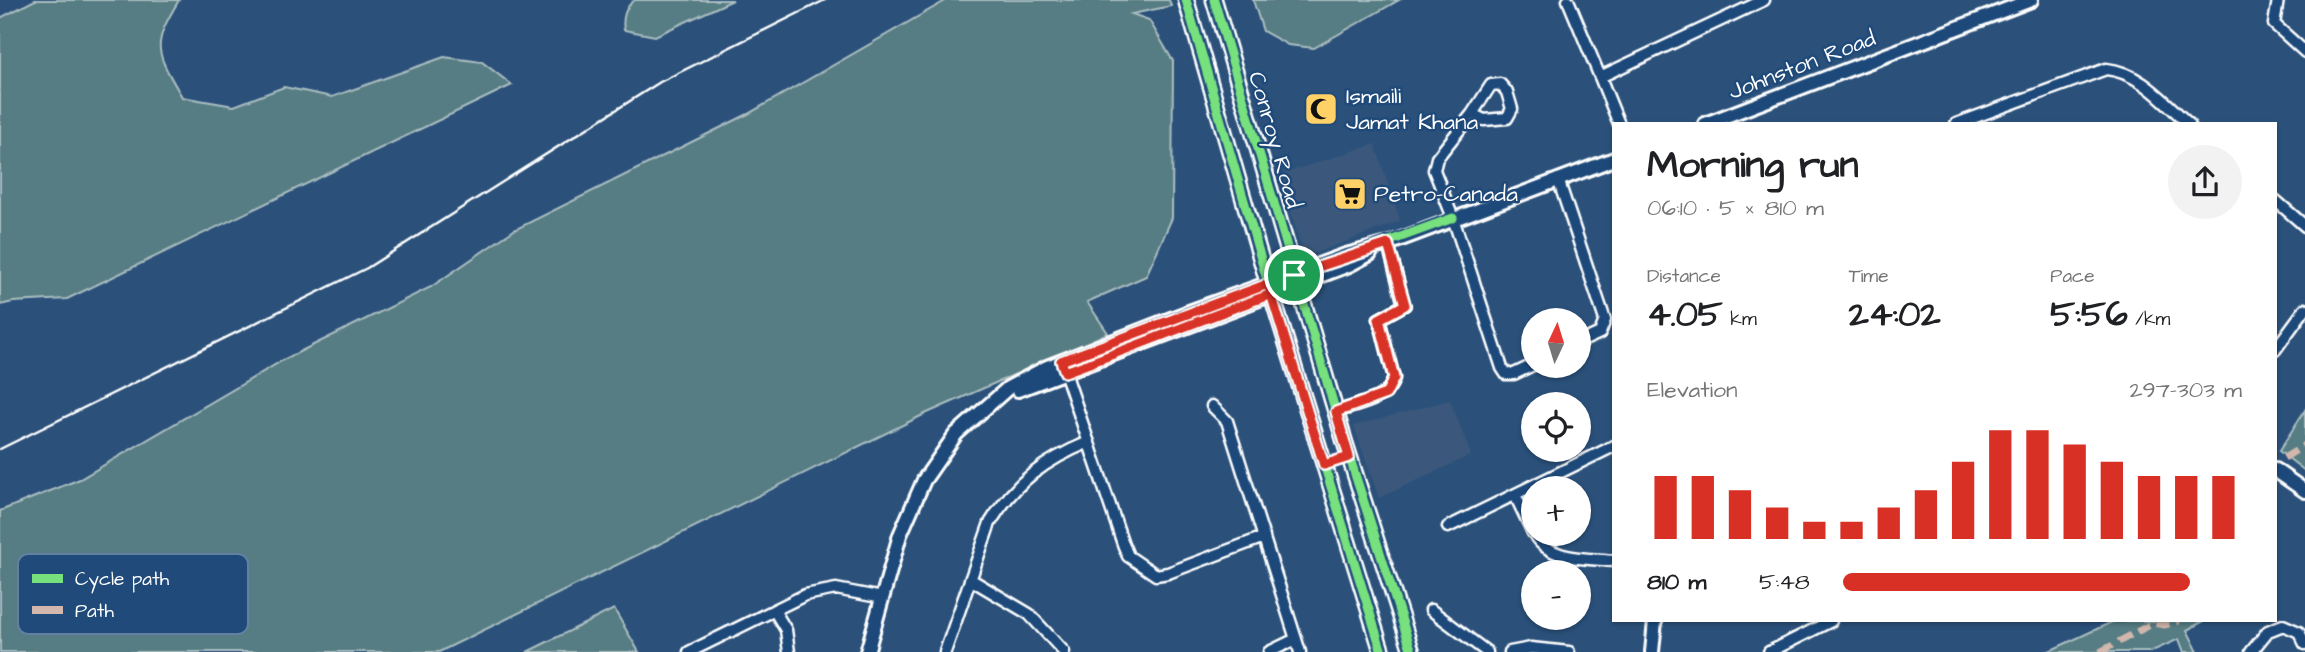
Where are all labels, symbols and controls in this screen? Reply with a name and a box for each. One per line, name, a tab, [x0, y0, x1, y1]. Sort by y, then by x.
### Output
street label: Johnston Road	[1724, 22, 1880, 108]
street label: Conroy Road	[1239, 68, 1310, 213]
place label: Ismaili Jamat Khana	[1346, 80, 1479, 138]
mosque icon: Ismaili Jamat Khana	[1302, 90, 1340, 128]
text: Morning run	[1647, 140, 1859, 192]
button: share	[2168, 145, 2242, 219]
supermarket icon: Petro-Canada	[1331, 175, 1369, 213]
place label: Petro-Canada	[1374, 178, 1518, 210]
text: 06:10 · 5 × 810 m	[1647, 192, 1824, 224]
pin	[1264, 245, 1324, 305]
icon: arrive	[1275, 256, 1313, 294]
text: Distance	[1647, 263, 1721, 290]
text: Time	[1849, 263, 1888, 290]
text: Pace	[2050, 263, 2094, 290]
text: 4.05	[1647, 290, 1723, 339]
text: 24:02	[1849, 290, 1940, 339]
text: 5:56	[2050, 290, 2128, 339]
text: km	[1723, 306, 1757, 333]
text: /km	[2128, 306, 2170, 333]
north arrow	[1521, 308, 1591, 378]
map controls	[1521, 308, 1591, 630]
text: Elevation	[1647, 374, 1738, 406]
text: 297–303 m	[2129, 374, 2242, 406]
button: locate	[1521, 392, 1591, 462]
button: +	[1521, 476, 1591, 546]
legend	[18, 554, 248, 634]
button: −	[1521, 560, 1591, 630]
text: Cycle path	[75, 566, 170, 594]
text: 810 m	[1647, 566, 1706, 598]
text: 5:48	[1759, 566, 1810, 598]
text: Path	[75, 598, 114, 625]

